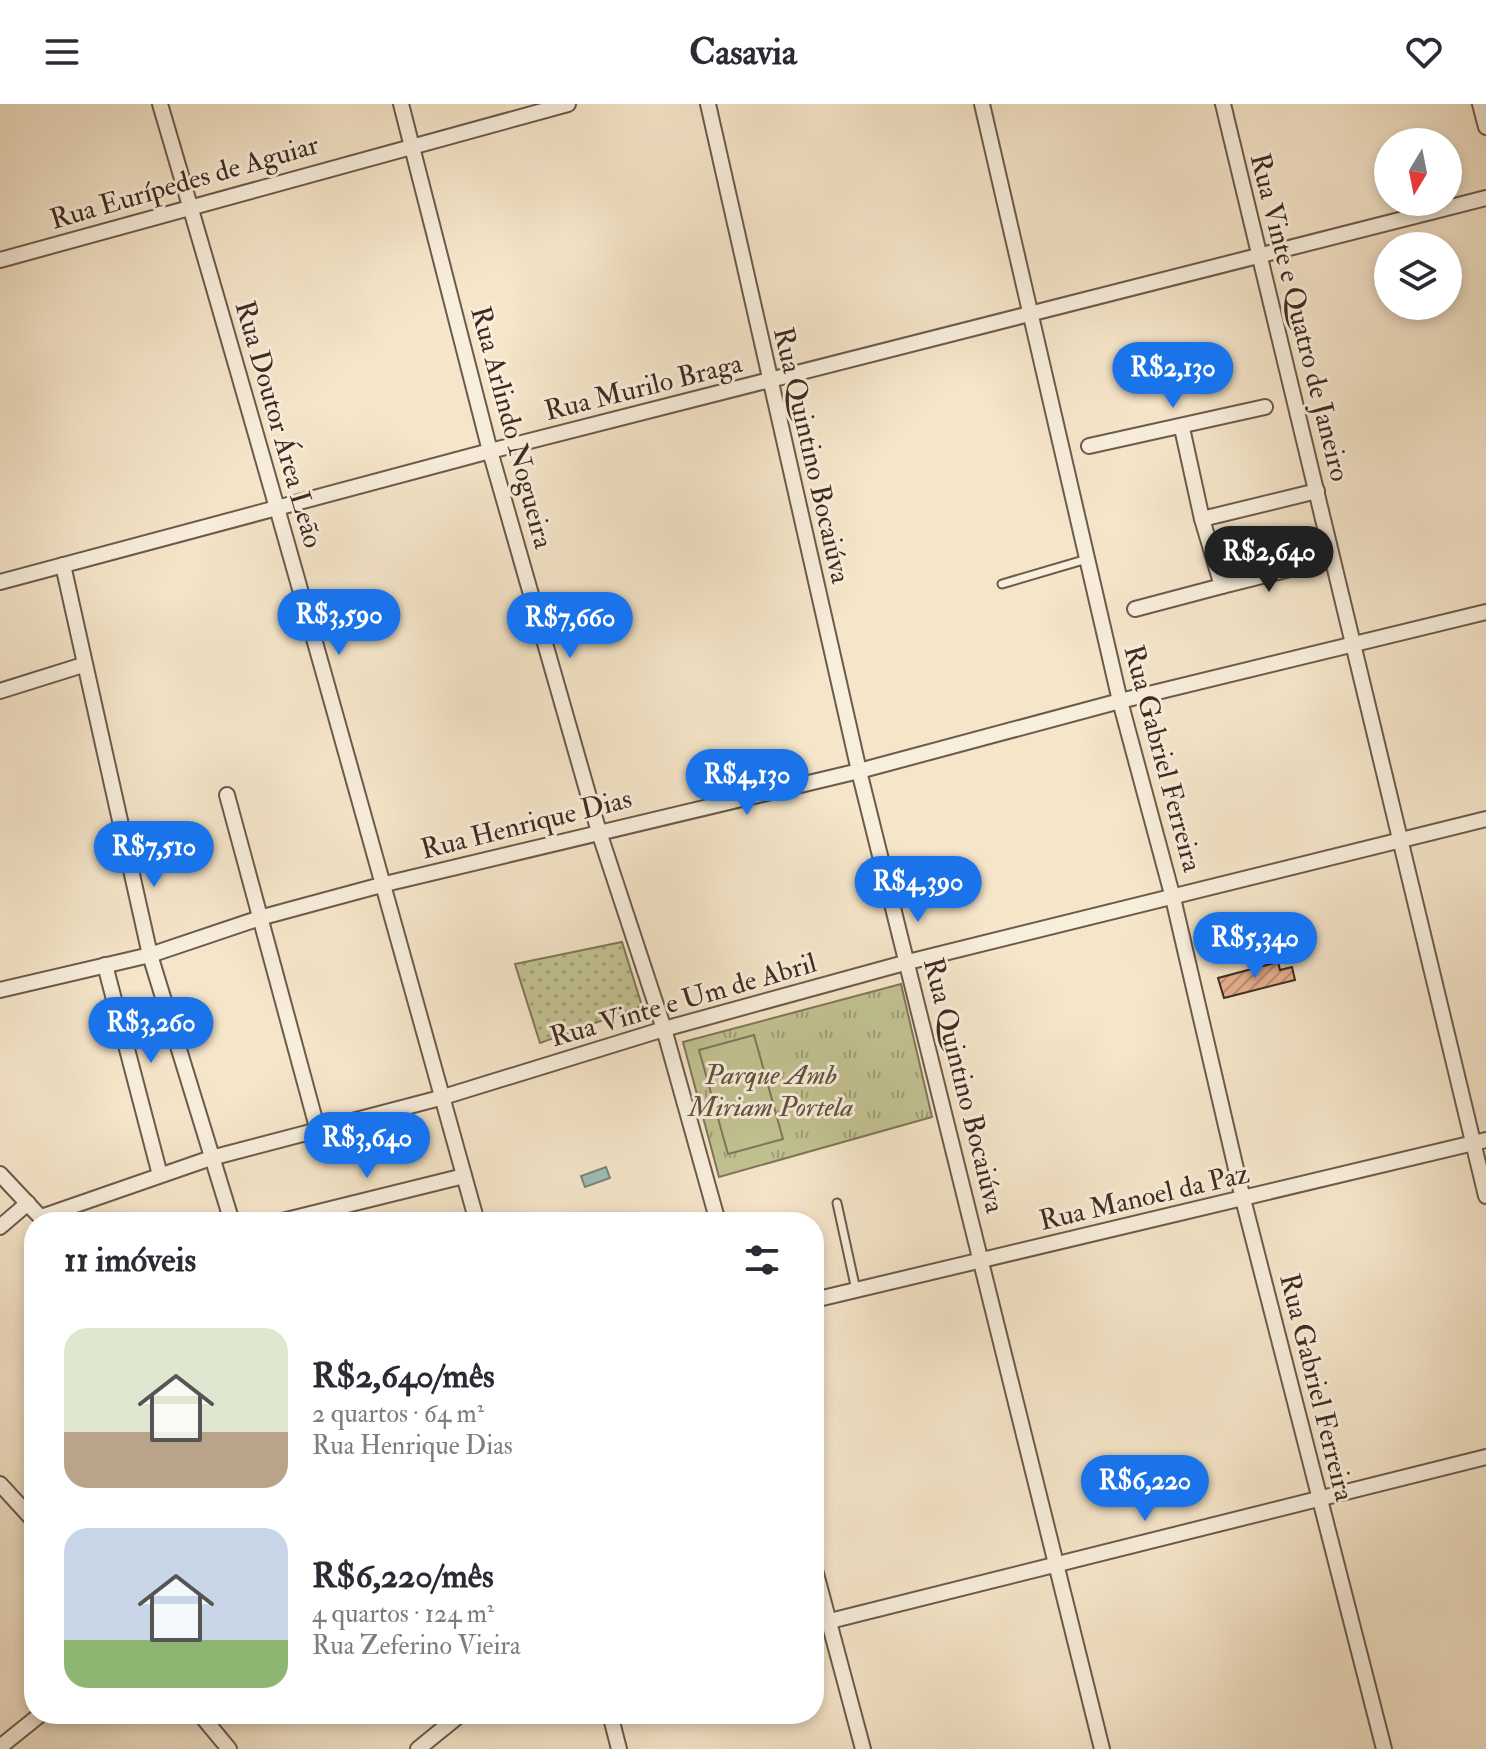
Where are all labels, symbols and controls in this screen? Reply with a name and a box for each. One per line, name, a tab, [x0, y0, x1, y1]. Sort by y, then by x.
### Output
icon: menu	[40, 30, 84, 74]
text: Casavia	[689, 30, 797, 75]
icon: heart	[1402, 30, 1446, 74]
street label: Rua Eurípedes de Aguiar	[46, 127, 323, 238]
north arrow	[1374, 128, 1462, 216]
map controls	[1374, 128, 1462, 320]
street label: Rua Vinte e Quatro de Janeiro	[1242, 150, 1357, 485]
button: layers	[1374, 232, 1462, 320]
street label: Rua Doutor Área Leão	[227, 297, 331, 552]
street label: Rua Arlindo Nogueira	[462, 302, 561, 553]
street label: Rua Quintino Bocaiúva	[765, 324, 858, 587]
pin: R$2,130	[1099, 342, 1247, 410]
street label: Rua Murilo Braga	[541, 346, 746, 429]
text: R$2,130	[1130, 352, 1216, 384]
pin: R$2,640	[1195, 526, 1343, 594]
text: R$2,640	[1222, 536, 1316, 568]
pin: R$3,590	[265, 589, 413, 657]
pin: R$7,660	[496, 592, 644, 660]
text: R$3,590	[295, 599, 383, 631]
text: R$7,660	[525, 602, 615, 634]
street label: Rua Gabriel Ferreira	[1115, 641, 1210, 876]
pin: R$4,130	[673, 749, 821, 817]
text: R$4,130	[704, 759, 790, 791]
street label: Rua Henrique Dias	[417, 781, 636, 868]
pin: R$7,510	[80, 821, 228, 889]
text: R$7,510	[112, 831, 196, 863]
pin: R$4,390	[844, 856, 992, 924]
text: R$4,390	[873, 866, 963, 898]
pin: R$5,340	[1181, 912, 1329, 980]
text: R$5,340	[1211, 922, 1299, 954]
street label: Rua Vinte e Um de Abril	[546, 946, 821, 1055]
street label: Rua Quintino Bocaiúva	[915, 954, 1012, 1217]
pin: R$3,260	[77, 997, 225, 1065]
text: R$3,260	[106, 1007, 196, 1039]
park label: Parque Amb Miriam Portela	[687, 1058, 854, 1125]
pin: R$3,640	[293, 1112, 441, 1180]
text: R$3,640	[322, 1122, 412, 1154]
street label: Rua Manoel da Paz	[1036, 1156, 1253, 1239]
icon: filters	[740, 1238, 784, 1282]
text: 11 imóveis	[64, 1239, 196, 1282]
street label: Rua Gabriel Ferreira	[1271, 1270, 1362, 1505]
text: R$2,640/mês	[312, 1355, 495, 1398]
icon: home	[128, 1360, 224, 1456]
text: 2 quartos · 64 m²	[312, 1398, 484, 1430]
text: Rua Henrique Dias	[312, 1430, 513, 1462]
pin: R$6,220	[1071, 1455, 1219, 1523]
text: R$6,220	[1099, 1465, 1191, 1497]
text: R$6,220/mês	[312, 1555, 494, 1598]
icon: home	[128, 1560, 224, 1656]
text: 4 quartos · 124 m²	[312, 1598, 494, 1630]
text: Rua Zeferino Vieira	[312, 1630, 521, 1662]

